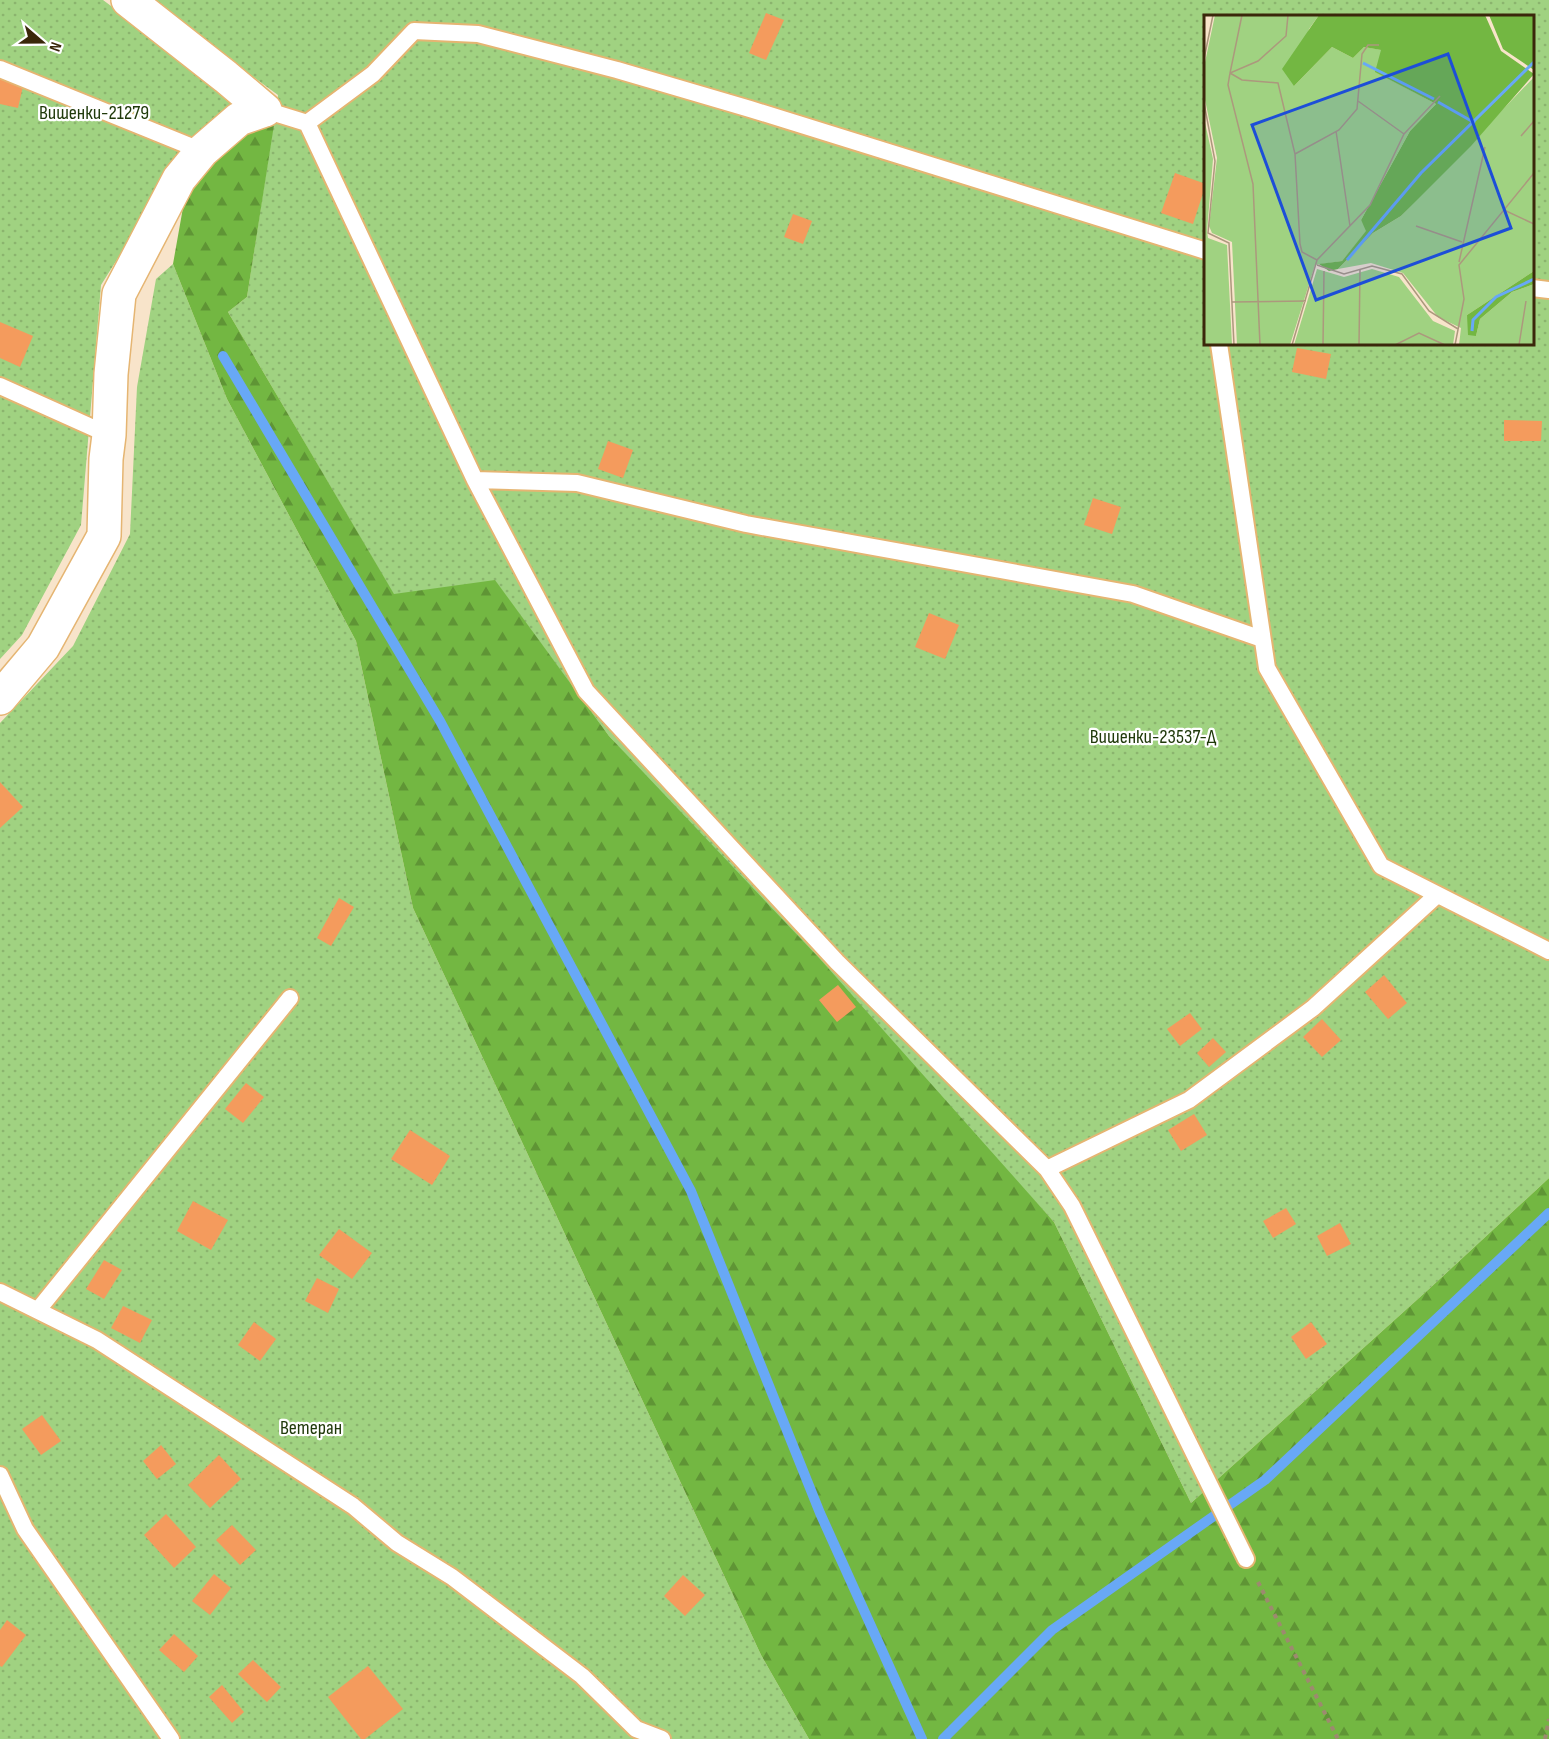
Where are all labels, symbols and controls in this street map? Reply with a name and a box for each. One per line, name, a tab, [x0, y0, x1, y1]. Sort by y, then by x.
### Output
north arrow	[12, 12, 72, 72]
inset map	[1204, 15, 1534, 345]
text: N	[44, 39, 65, 54]
park label: Вишенки-21279	[39, 101, 149, 125]
park label: Вишенки-23537-Д	[1090, 725, 1217, 749]
park label: Ветеран	[280, 1416, 342, 1440]

